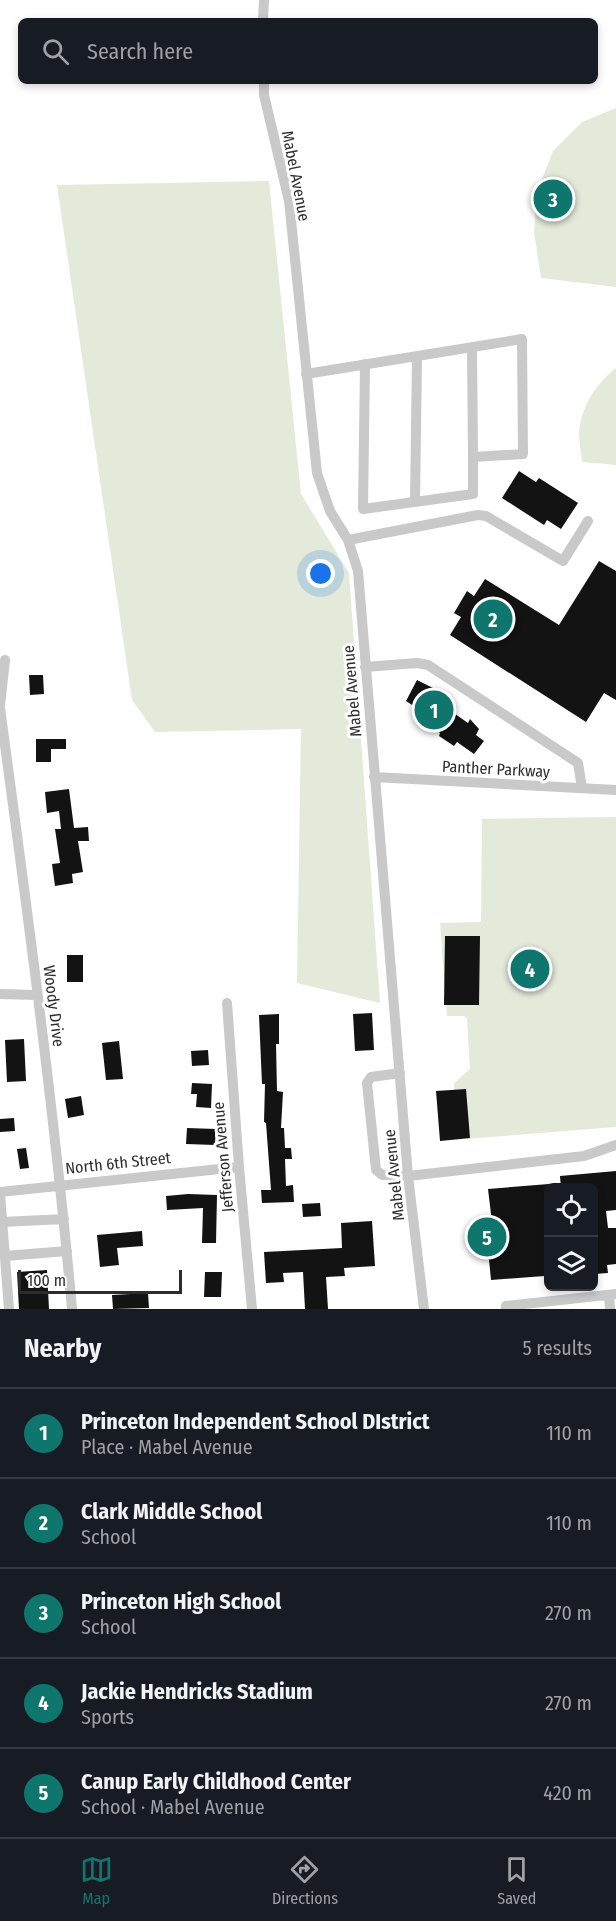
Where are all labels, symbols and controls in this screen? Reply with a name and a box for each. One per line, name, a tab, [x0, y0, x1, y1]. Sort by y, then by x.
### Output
search box	[18, 18, 598, 84]
icon: search	[39, 35, 72, 68]
text: Search here	[87, 38, 193, 65]
street label: Mabel Avenue	[278, 129, 314, 223]
pin: 3	[534, 176, 572, 222]
your location	[306, 559, 335, 588]
pin: 2	[474, 596, 512, 642]
street label: Mabel Avenue	[339, 644, 365, 738]
pin: 1	[414, 688, 454, 732]
street label: Panther Parkway	[441, 757, 551, 781]
pin: 4	[510, 946, 550, 992]
street label: Woody Drive	[40, 964, 68, 1048]
street label: Jefferson Avenue	[209, 1101, 237, 1213]
street label: Mabel Avenue	[380, 1128, 408, 1222]
street label: North 6th Street	[64, 1148, 172, 1178]
map controls	[544, 1183, 598, 1291]
button: locate	[544, 1183, 598, 1237]
pin: 5	[468, 1214, 506, 1260]
button: layers	[544, 1237, 598, 1291]
scale bar	[18, 1267, 182, 1294]
text: 100 m	[27, 1271, 66, 1290]
text: Nearby	[24, 1333, 101, 1364]
text: 5 results	[522, 1336, 592, 1360]
text: Princeton Independent School DIstrict	[81, 1408, 430, 1435]
text: 1	[39, 1421, 48, 1445]
text: 110 m	[546, 1421, 592, 1445]
text: Place · Mabel Avenue	[81, 1435, 253, 1459]
text: Clark Middle School	[81, 1498, 262, 1525]
text: 2	[39, 1511, 48, 1535]
text: 110 m	[546, 1511, 592, 1535]
text: School	[81, 1525, 136, 1549]
text: Princeton High School	[81, 1588, 281, 1615]
text: 3	[39, 1601, 48, 1625]
text: 270 m	[545, 1601, 592, 1625]
text: School	[81, 1615, 136, 1639]
text: Jackie Hendricks Stadium	[81, 1678, 313, 1705]
text: 4	[38, 1691, 49, 1715]
text: 270 m	[545, 1691, 592, 1715]
text: Sports	[81, 1705, 134, 1729]
text: Canup Early Childhood Center	[81, 1768, 351, 1795]
text: 5	[39, 1781, 48, 1805]
text: 420 m	[543, 1781, 592, 1805]
text: School · Mabel Avenue	[81, 1795, 265, 1819]
tab: Map	[80, 1853, 113, 1908]
tab: Directions	[272, 1853, 338, 1908]
tab: Saved	[497, 1853, 536, 1908]

